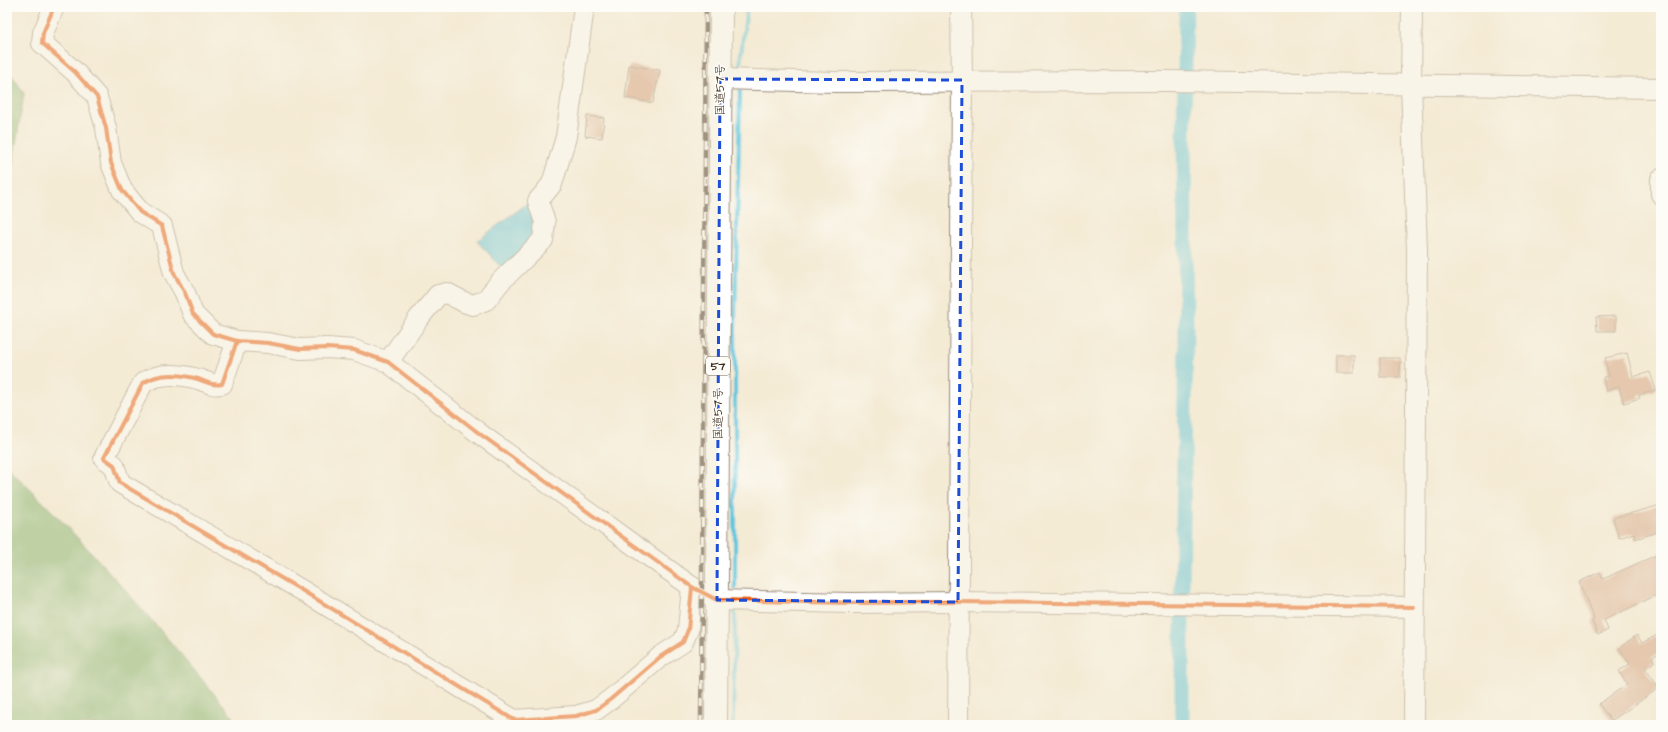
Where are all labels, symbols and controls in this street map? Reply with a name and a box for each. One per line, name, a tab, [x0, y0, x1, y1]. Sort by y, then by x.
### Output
street label: 国道57号	[712, 64, 729, 116]
road number: 57	[706, 357, 730, 375]
street label: 国道57号	[710, 388, 727, 440]

